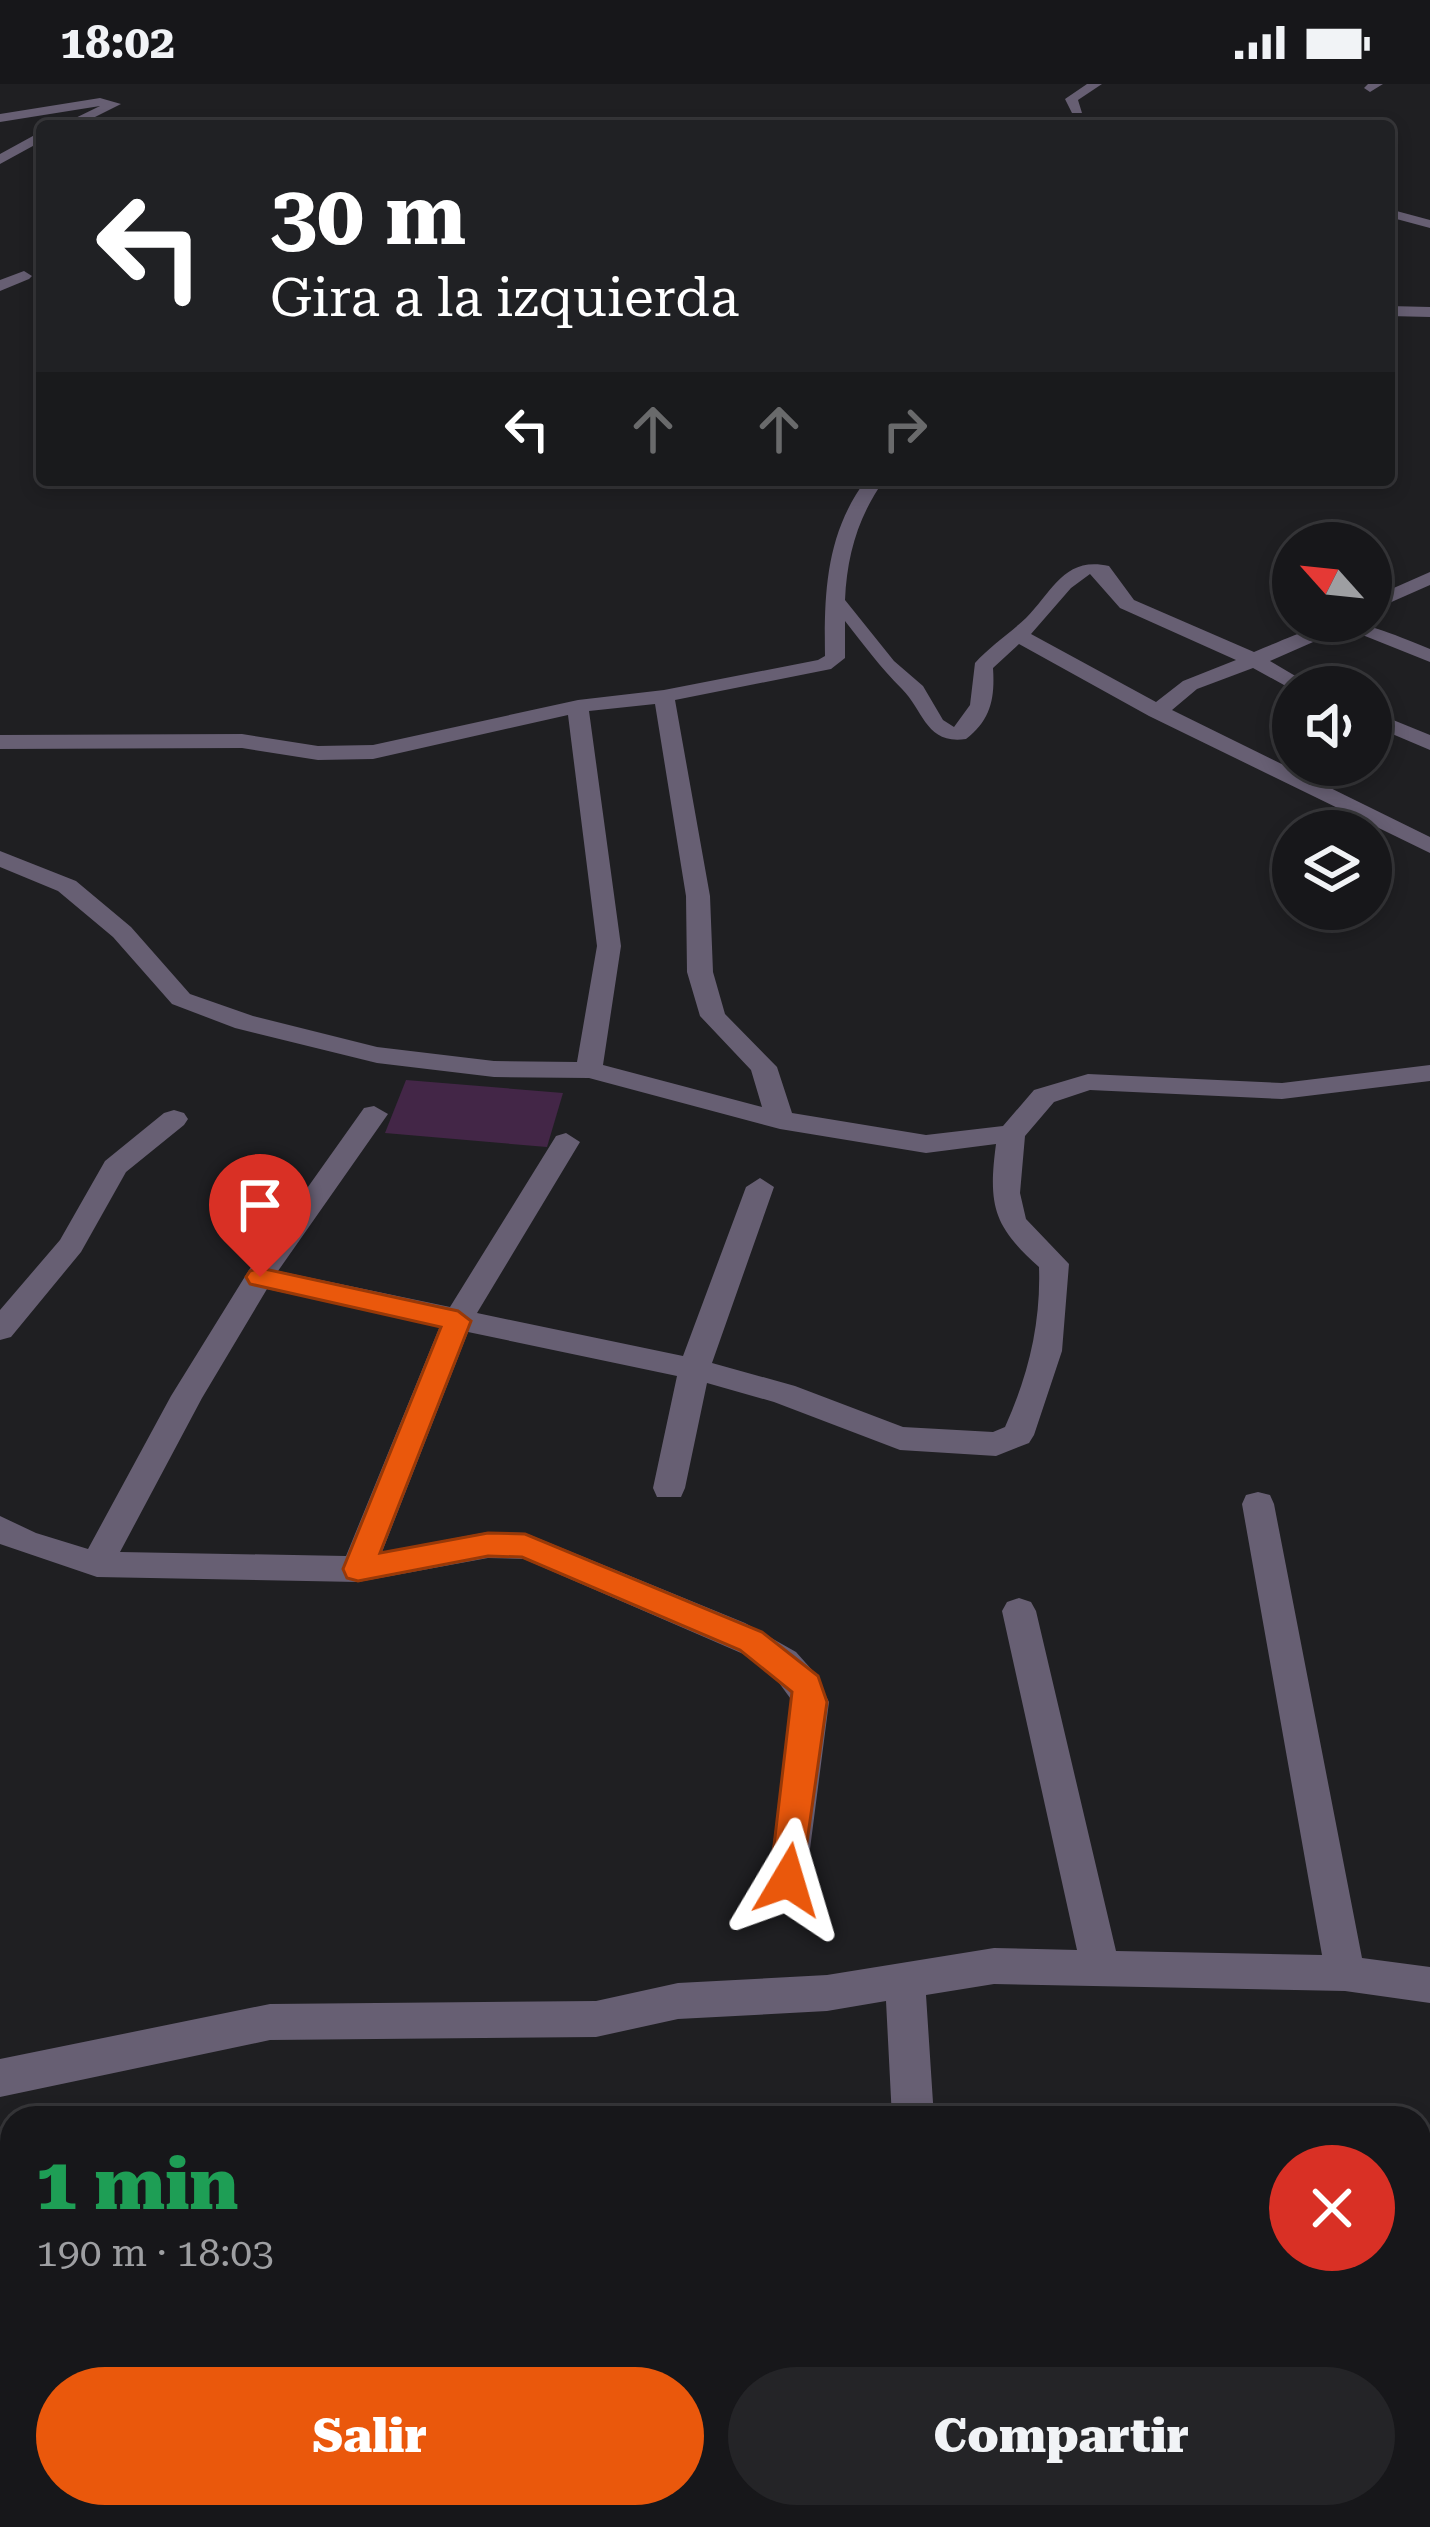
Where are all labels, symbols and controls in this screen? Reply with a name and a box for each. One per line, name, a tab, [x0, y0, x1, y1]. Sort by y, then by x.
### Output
text: 18:02	[60, 16, 175, 69]
text: 30 m	[270, 166, 466, 264]
icon: left	[72, 168, 228, 324]
text: Gira a la izquierda	[270, 266, 739, 329]
icon: left	[494, 396, 560, 462]
icon: ahead	[620, 396, 686, 462]
icon: ahead	[746, 396, 812, 462]
icon: right	[872, 396, 938, 462]
north arrow	[1272, 522, 1392, 642]
map controls	[1272, 522, 1392, 930]
button: sound	[1272, 666, 1392, 786]
button: layers	[1272, 810, 1392, 930]
pin	[209, 1154, 311, 1277]
icon: arrive	[227, 1172, 293, 1238]
position arrow	[725, 1817, 851, 1943]
text: 1 min	[36, 2142, 238, 2227]
button: close	[1269, 2145, 1395, 2271]
text: 190 m · 18:03	[36, 2230, 274, 2276]
button: Salir	[36, 2367, 704, 2505]
button: Compartir	[728, 2367, 1395, 2505]

